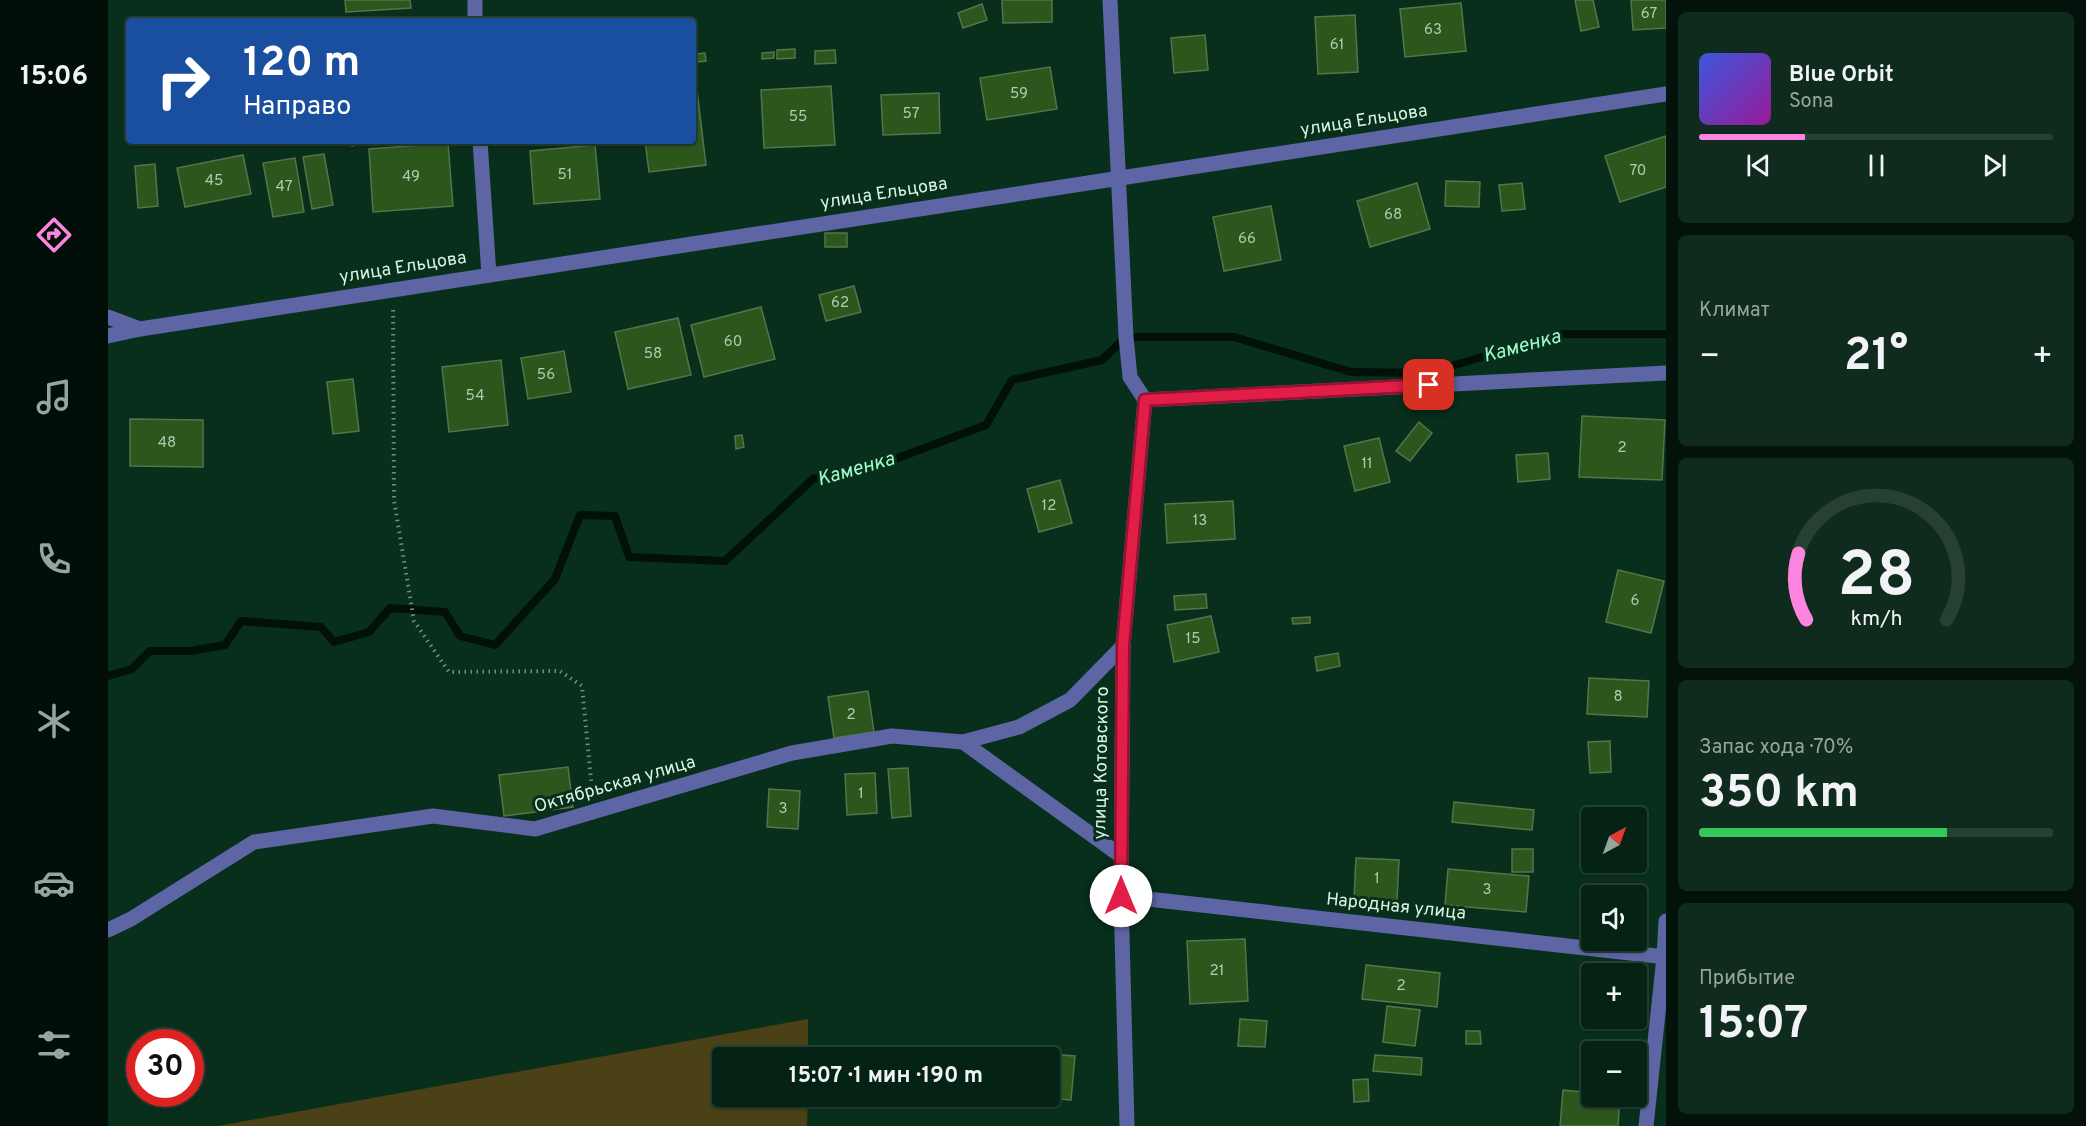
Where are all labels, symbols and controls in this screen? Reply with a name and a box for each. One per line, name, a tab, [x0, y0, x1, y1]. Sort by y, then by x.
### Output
house number: 67	[1641, 5, 1657, 24]
house number: 63	[1424, 21, 1442, 40]
house number: 61	[1330, 36, 1344, 55]
text: 120 m	[243, 38, 360, 91]
icon: right	[144, 42, 222, 120]
text: 15:06	[20, 60, 88, 94]
text: Blue Orbit	[1789, 62, 1894, 89]
house number: 59	[1010, 85, 1028, 104]
text: Sona	[1789, 89, 1834, 115]
text: Направо	[243, 90, 351, 124]
street label: улица Ельцова	[1299, 100, 1429, 142]
house number: 57	[903, 105, 920, 124]
house number: 55	[789, 108, 807, 127]
icon: previous	[1742, 149, 1775, 182]
icon: pause	[1860, 149, 1893, 182]
icon: next	[1978, 149, 2011, 182]
house number: 70	[1629, 162, 1647, 181]
house number: 51	[558, 166, 572, 185]
house number: 49	[402, 168, 420, 187]
house number: 45	[205, 172, 223, 191]
street label: улица Ельцова	[819, 173, 949, 215]
house number: 47	[276, 178, 293, 197]
house number: 68	[1384, 206, 1402, 225]
icon: directions	[33, 214, 75, 256]
house number: 66	[1238, 230, 1256, 249]
street label: улица Ельцова	[338, 247, 468, 289]
house number: 62	[831, 294, 849, 313]
text: Климат	[1699, 298, 1770, 324]
water label: Каменка	[1480, 324, 1564, 370]
text: 21°	[1844, 329, 1908, 386]
house number: 60	[724, 333, 742, 352]
text: −	[1699, 337, 1720, 379]
text: +	[2032, 337, 2053, 379]
house number: 58	[644, 345, 662, 364]
pin	[1403, 359, 1454, 410]
house number: 56	[537, 366, 555, 385]
icon: arrive	[1412, 368, 1445, 401]
icon: music	[33, 376, 75, 418]
house number: 54	[466, 387, 484, 406]
house number: 48	[158, 434, 176, 453]
house number: 2	[1617, 439, 1627, 458]
water label: Каменка	[814, 446, 898, 493]
house number: 11	[1361, 455, 1373, 474]
house number: 12	[1042, 497, 1056, 516]
house number: 13	[1193, 512, 1207, 531]
icon: phone	[33, 538, 75, 580]
text: 28	[1837, 539, 1915, 618]
house number: 6	[1631, 592, 1640, 611]
text: km/h	[1850, 606, 1902, 633]
house number: 15	[1186, 630, 1200, 649]
street label: улица Котовского	[1089, 686, 1115, 840]
house number: 8	[1613, 688, 1623, 707]
icon: climate	[33, 700, 75, 742]
house number: 2	[846, 706, 856, 725]
text: Запас хода · 70%	[1699, 735, 1853, 761]
street label: Октябрьская улица	[532, 751, 698, 819]
text: 350 km	[1699, 766, 1859, 823]
house number: 1	[858, 785, 864, 804]
house number: 3	[778, 800, 788, 819]
north arrow	[1581, 807, 1647, 873]
map controls	[1581, 807, 1647, 1107]
icon: car	[33, 862, 75, 904]
position arrow	[1089, 864, 1153, 928]
house number: 1	[1374, 870, 1380, 889]
house number: 3	[1482, 881, 1492, 900]
button: sound	[1581, 885, 1647, 951]
street label: Народная улица	[1325, 888, 1467, 926]
house number: 21	[1210, 962, 1224, 981]
button: +	[1581, 963, 1647, 1029]
text: Прибытие	[1699, 966, 1795, 992]
house number: 2	[1396, 977, 1406, 996]
text: 15:07	[1699, 997, 1808, 1054]
icon: filters	[33, 1024, 75, 1066]
speed limit sign: 30	[126, 1029, 204, 1107]
button: −	[1581, 1041, 1647, 1107]
text: 15:07 · 1 мин · 190 m	[789, 1063, 983, 1090]

